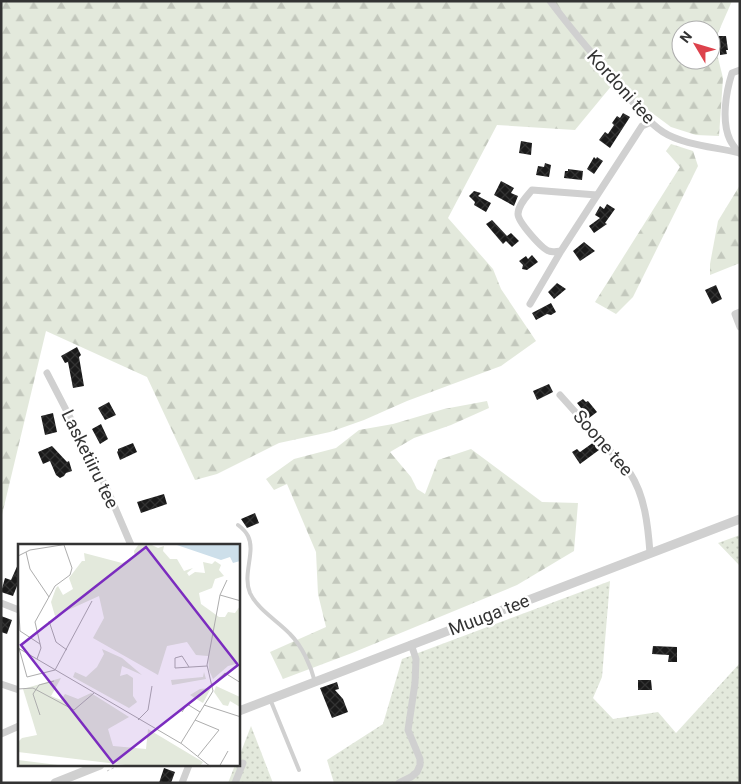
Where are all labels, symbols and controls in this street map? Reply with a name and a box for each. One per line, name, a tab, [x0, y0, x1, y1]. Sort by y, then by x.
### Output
north arrow	[671, 20, 721, 70]
text: N	[676, 28, 695, 46]
street label: Kordoni tee	[583, 46, 660, 128]
street label: Lasketiiru tee	[57, 406, 123, 512]
street label: Soone tee	[569, 406, 638, 480]
inset map	[18, 544, 240, 766]
street label: Muuga tee	[445, 590, 532, 640]

